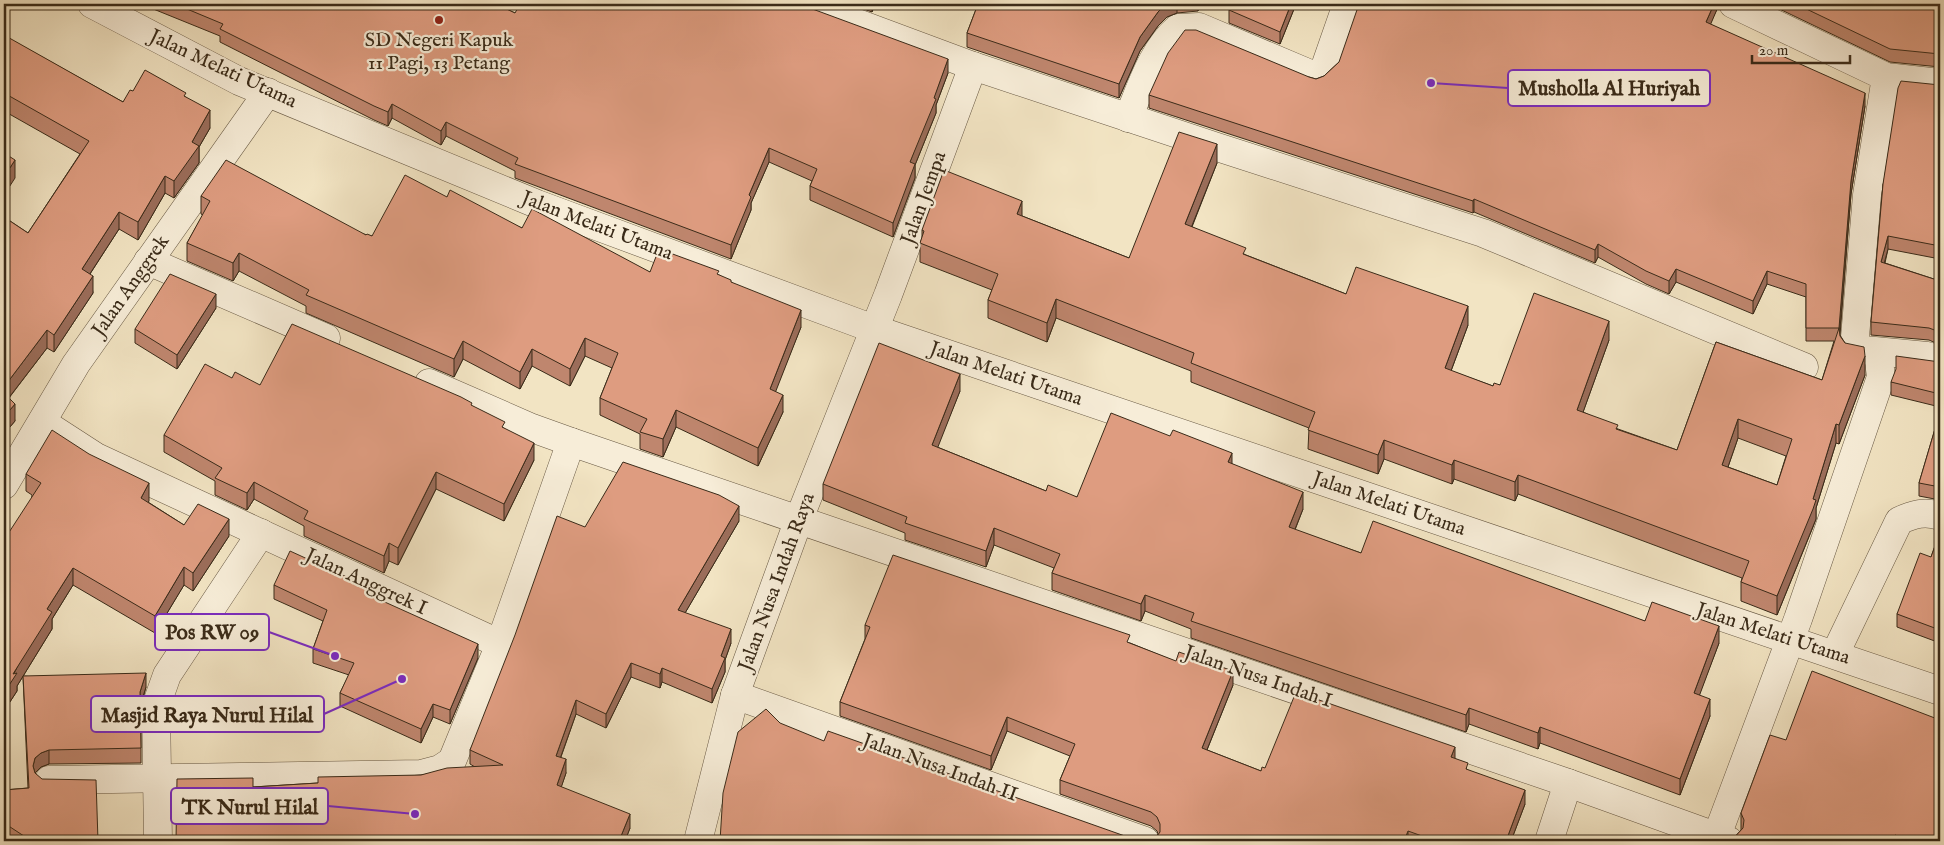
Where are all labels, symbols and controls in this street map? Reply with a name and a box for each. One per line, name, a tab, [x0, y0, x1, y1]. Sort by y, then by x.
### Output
marker: SD Negeri Kapuk 11 Pagi, 13 Petang	[433, 14, 445, 26]
street label: Jalan Melati Utama	[143, 23, 301, 114]
place label: SD Negeri Kapuk 11 Pagi, 13 Petang	[365, 28, 514, 76]
scale bar	[1752, 32, 1849, 64]
text: 20 m	[1759, 41, 1789, 60]
callout: Musholla Al Huriyah	[1508, 70, 1710, 106]
text: Musholla Al Huriyah	[1518, 76, 1701, 103]
street label: Jalan Jempa	[895, 148, 952, 250]
street label: Jalan Melati Utama	[516, 185, 676, 266]
street label: Jalan Anggrek	[86, 230, 175, 343]
street label: Jalan Melati Utama	[924, 335, 1086, 412]
street label: Jalan Melati Utama	[1307, 465, 1469, 542]
street label: Jalan Nusa Indah Raya	[732, 489, 821, 677]
street label: Jalan Anggrek I	[299, 542, 431, 621]
street label: Jalan Melati Utama	[1691, 597, 1853, 671]
callout: Pos RW 09	[155, 614, 269, 650]
text: Pos RW 09	[165, 620, 259, 647]
street label: Jalan Nusa Indah I	[1179, 639, 1336, 714]
callout: Masjid Raya Nurul Hilal	[91, 696, 324, 732]
text: Masjid Raya Nurul Hilal	[101, 703, 315, 730]
street label: Jalan Nusa Indah II	[857, 728, 1021, 808]
callout: TK Nurul Hilal	[171, 788, 328, 824]
text: TK Nurul Hilal	[181, 795, 320, 822]

